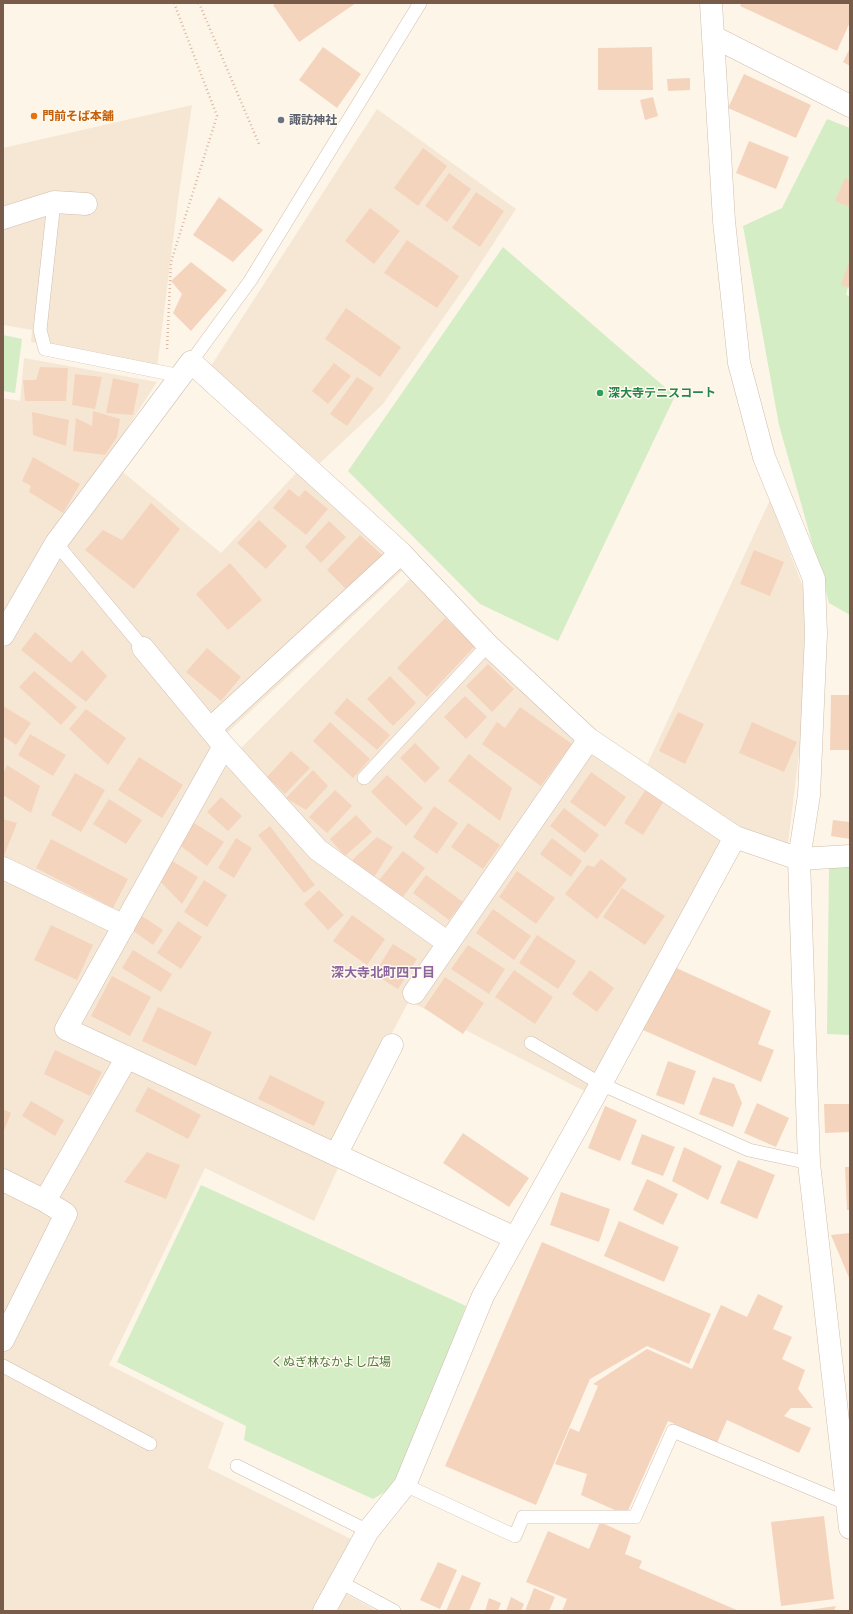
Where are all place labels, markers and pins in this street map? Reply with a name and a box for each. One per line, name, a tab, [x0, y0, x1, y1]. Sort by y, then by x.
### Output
place label: 門前そば本舗	[42, 109, 114, 123]
marker: 門前そば本舗	[29, 111, 39, 121]
place label: 諏訪神社	[289, 113, 337, 127]
marker: 諏訪神社	[276, 115, 286, 125]
place label: 深大寺テニスコート	[608, 386, 716, 400]
marker: 深大寺テニスコート	[595, 388, 605, 398]

